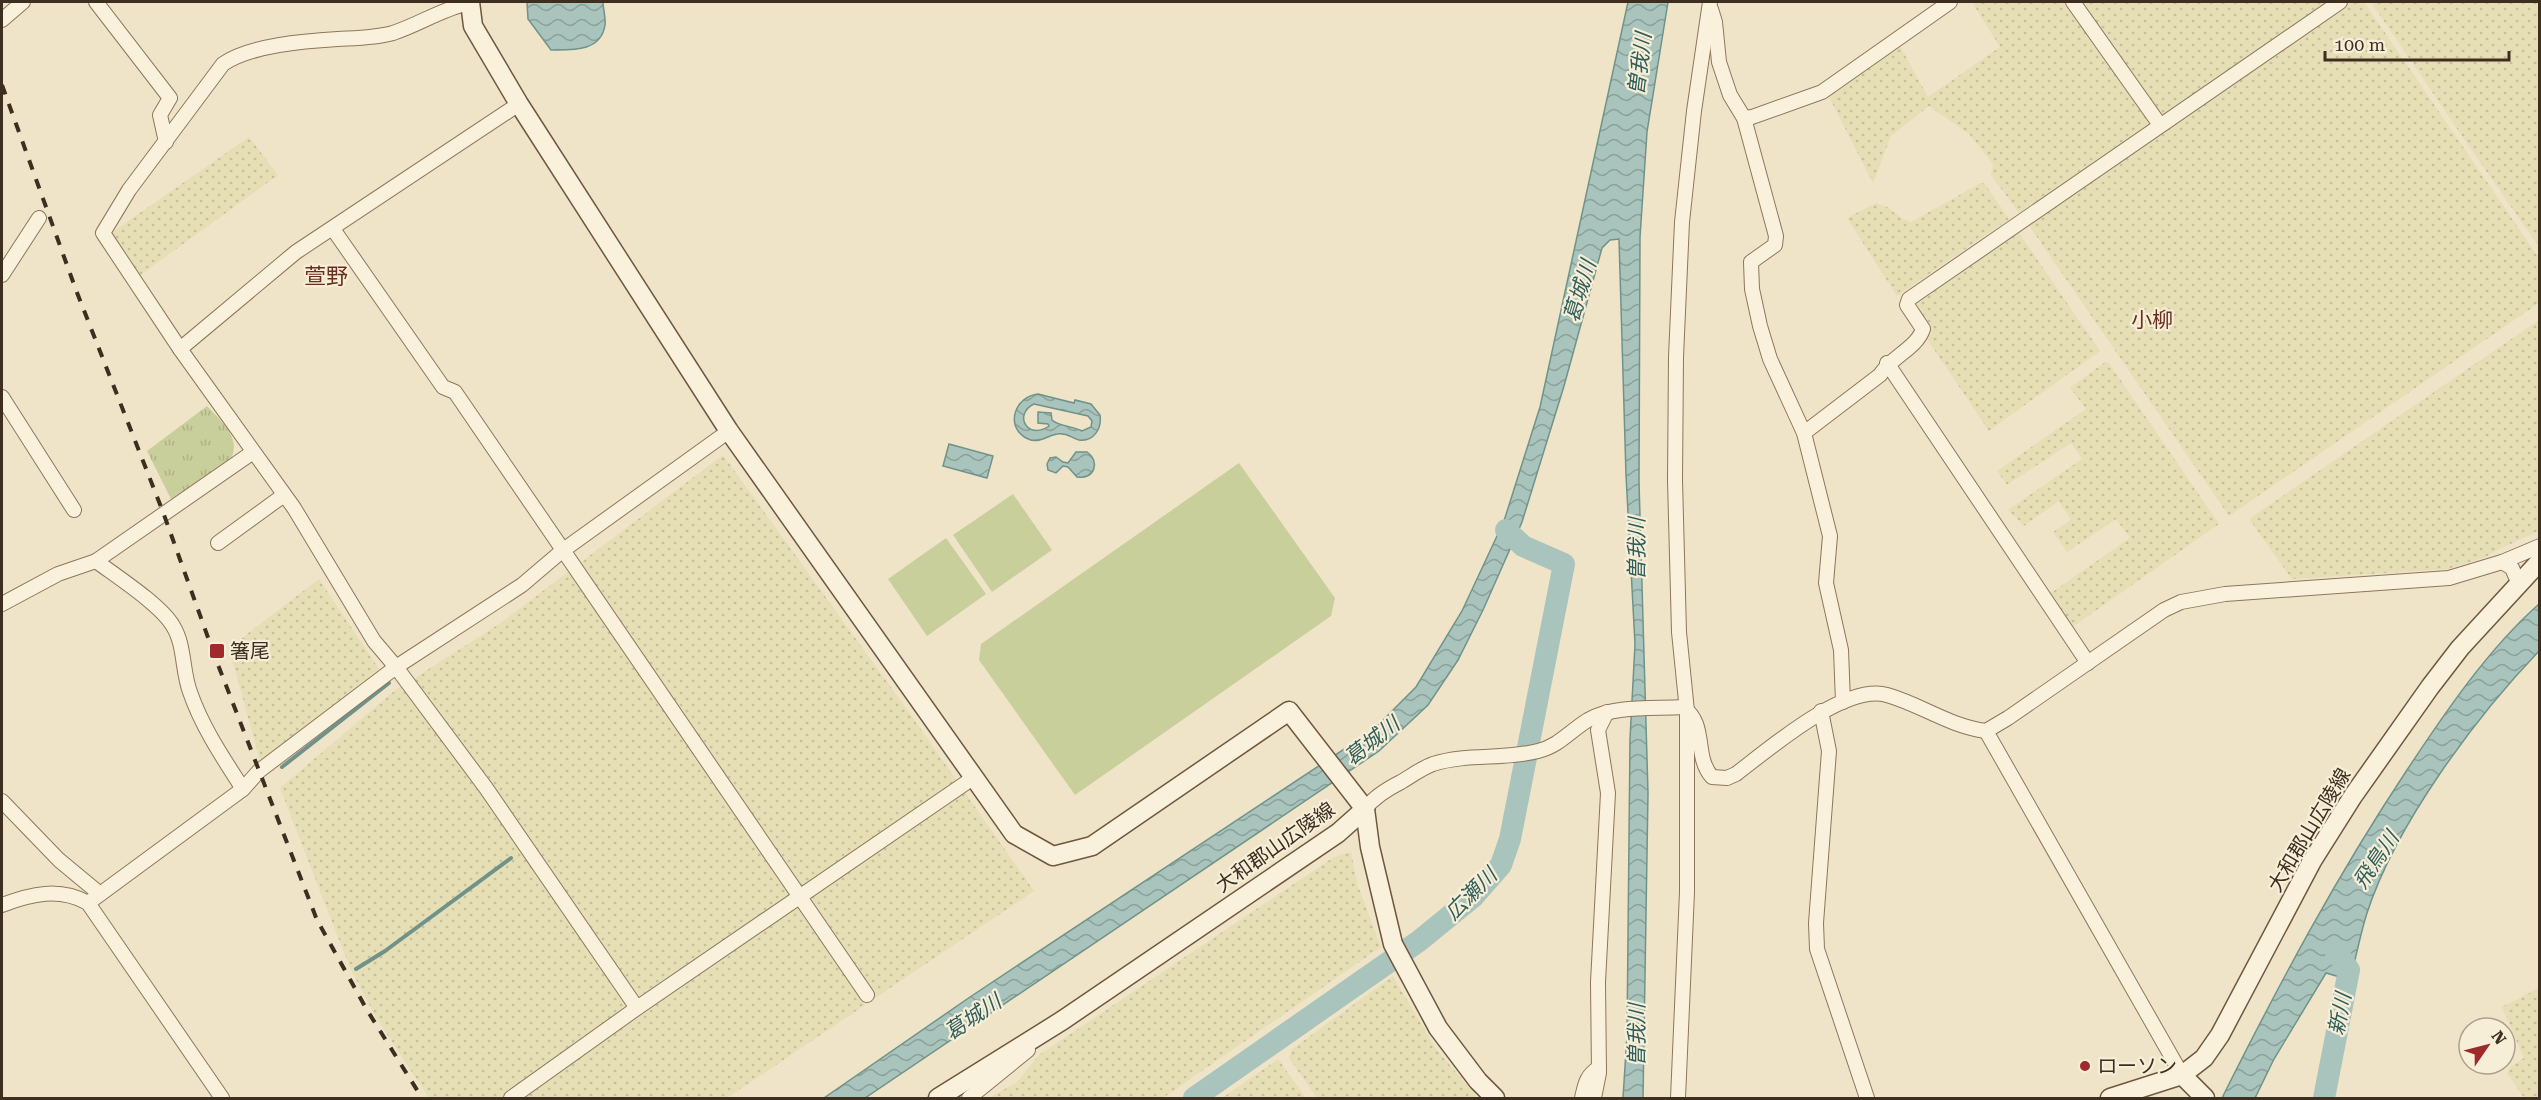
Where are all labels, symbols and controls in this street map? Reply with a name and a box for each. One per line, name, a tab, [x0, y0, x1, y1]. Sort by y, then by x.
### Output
scale bar	[2325, 24, 2510, 62]
water label: 曽我川	[1624, 29, 1656, 97]
text: 100 m	[2334, 34, 2385, 55]
water label: 葛城川	[1559, 255, 1601, 325]
district label: 萱野	[304, 264, 348, 289]
district label: 小柳	[2131, 308, 2173, 332]
water label: 曽我川	[1625, 516, 1649, 581]
place label: 箸尾	[230, 639, 270, 663]
marker: 箸尾	[208, 642, 226, 660]
water label: 葛城川	[1340, 711, 1406, 770]
street label: 大和郡山広陵線	[2263, 764, 2355, 896]
street label: 大和郡山広陵線	[1211, 797, 1339, 897]
water label: 飛鳥川	[2348, 826, 2405, 893]
water label: 広瀬川	[1440, 862, 1503, 925]
water label: 葛城川	[940, 988, 1007, 1045]
water label: 新川	[2324, 989, 2356, 1037]
water label: 曽我川	[1625, 1002, 1649, 1067]
north arrow	[2457, 1016, 2517, 1076]
text: N	[2488, 1027, 2510, 1048]
place label: ローソン	[2097, 1054, 2177, 1078]
marker: ローソン	[2078, 1059, 2092, 1073]

